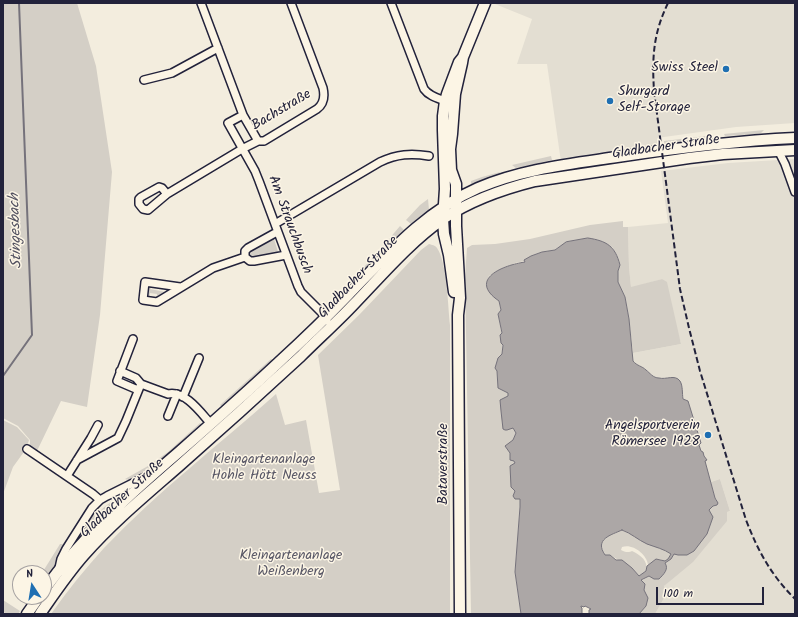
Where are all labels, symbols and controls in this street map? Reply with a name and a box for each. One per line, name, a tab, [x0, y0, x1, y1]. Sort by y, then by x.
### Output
place label: Swiss Steel	[651, 61, 718, 77]
marker: Swiss Steel	[721, 64, 731, 74]
place label: Shurgard Self-Storage	[618, 85, 690, 118]
street label: Bachstraße	[249, 87, 315, 135]
marker: Shurgard Self-Storage	[605, 96, 615, 106]
street label: Gladbacher Straße	[611, 132, 721, 164]
street label: Am Strauchbusch	[263, 173, 315, 277]
water label: Stingesbach	[7, 193, 27, 269]
street label: Gladbacher Straße	[315, 233, 403, 323]
place label: Angelsportverein Römersee 1928	[605, 419, 700, 452]
street label: Bataverstraße	[437, 423, 453, 505]
marker: Angelsportverein Römersee 1928	[703, 430, 713, 440]
park label: Kleingartenanlage Hohle Hött Neuss	[211, 453, 317, 486]
street label: Gladbacher Straße	[78, 456, 168, 542]
park label: Kleingartenanlage Weißenberg	[240, 549, 342, 582]
north arrow	[12, 565, 52, 605]
text: N	[24, 565, 35, 584]
scale bar	[658, 579, 766, 605]
text: 100 m	[663, 584, 693, 603]

